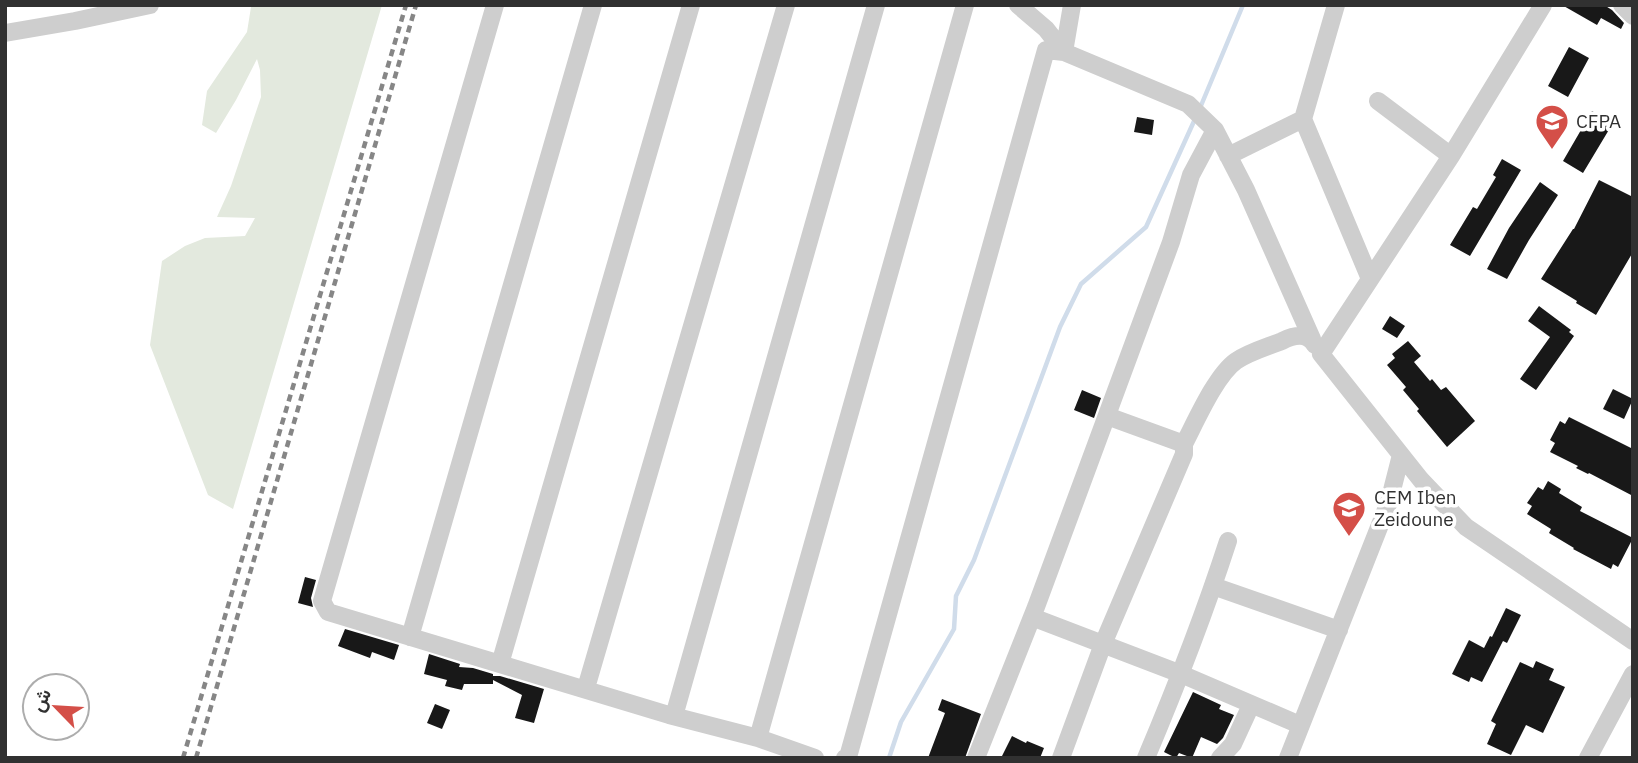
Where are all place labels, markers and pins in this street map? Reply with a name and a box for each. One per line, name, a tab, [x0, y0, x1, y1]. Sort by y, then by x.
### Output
school or university icon: CFPA	[1533, 102, 1571, 151]
place label: CFPA	[1576, 109, 1621, 133]
place label: CEM Iben Zeidoune	[1374, 485, 1457, 531]
school or university icon: CEM Iben Zeidoune	[1330, 489, 1368, 538]

